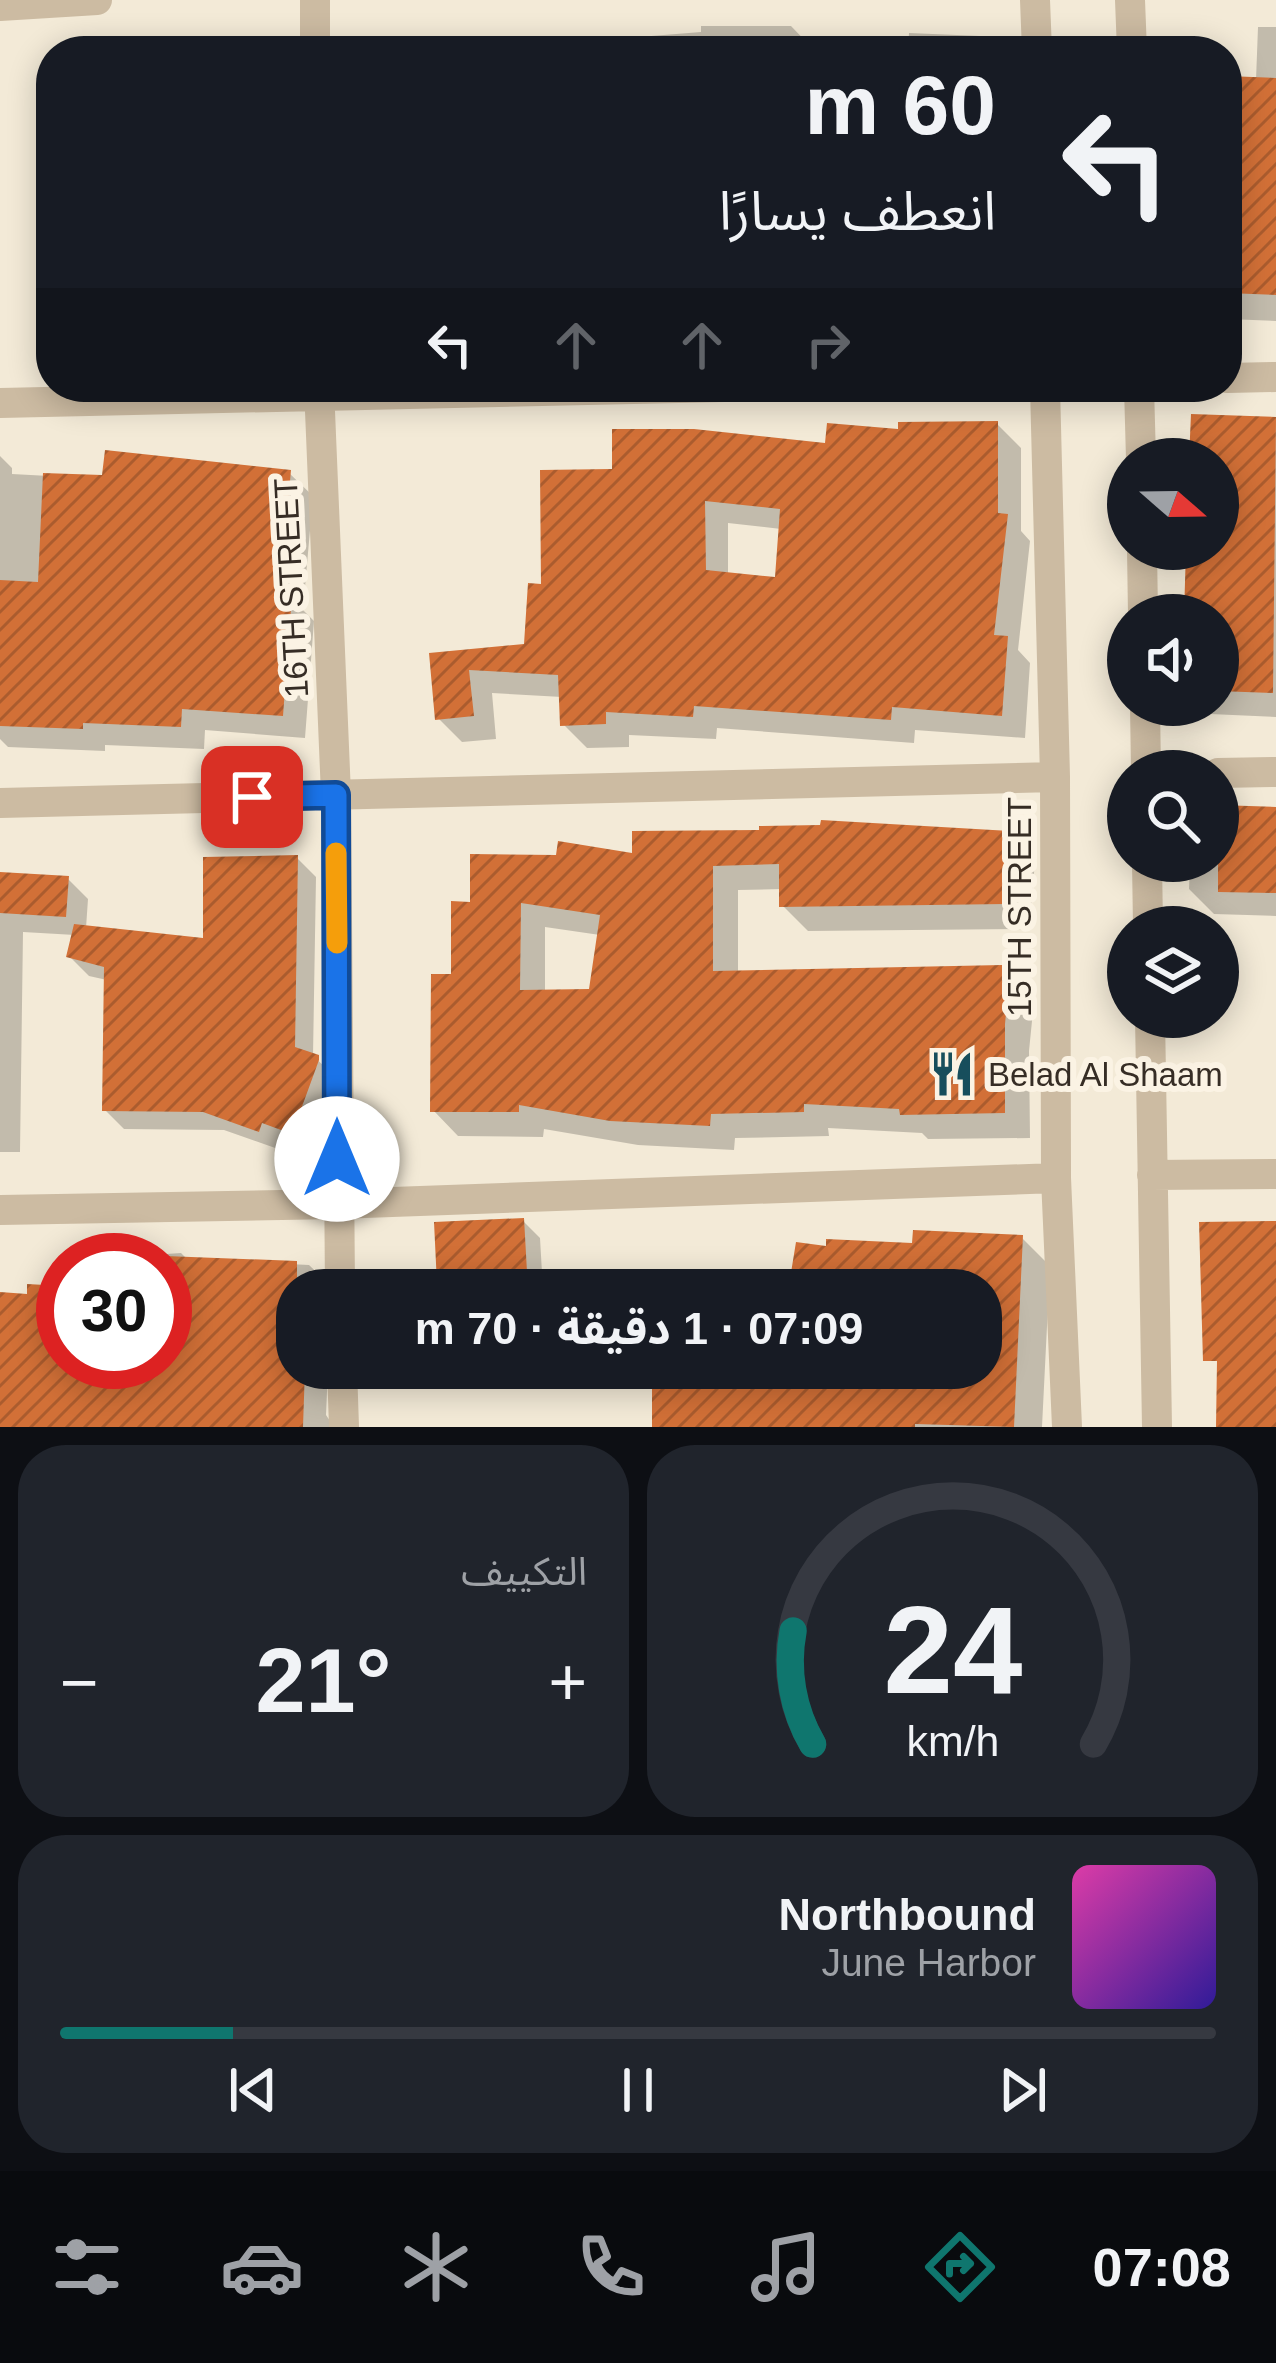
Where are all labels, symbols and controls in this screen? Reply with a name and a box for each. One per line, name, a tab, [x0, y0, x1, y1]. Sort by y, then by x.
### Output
text: 60 m	[805, 58, 996, 152]
icon: left	[1038, 84, 1194, 240]
text: انعطف يسارًا	[719, 181, 996, 241]
icon: left	[417, 312, 483, 378]
icon: ahead	[543, 312, 609, 378]
icon: ahead	[669, 312, 735, 378]
icon: right	[795, 312, 861, 378]
north arrow	[1107, 438, 1239, 570]
map controls	[1107, 438, 1239, 1038]
street label: 16TH STREET	[267, 477, 315, 699]
button: sound	[1107, 594, 1239, 726]
pin	[201, 746, 303, 848]
button: search	[1107, 750, 1239, 882]
icon: arrive	[219, 764, 285, 830]
street label: 15TH STREET	[1001, 797, 1038, 1017]
button: layers	[1107, 906, 1239, 1038]
restaurant icon: Belad Al Shaam	[927, 1049, 977, 1099]
place label: Belad Al Shaam	[988, 1056, 1223, 1093]
position arrow	[274, 1096, 400, 1222]
speed limit sign: 30	[36, 1233, 192, 1389]
text: 07:09 · 1 دقيقة · 70 m	[415, 1303, 863, 1354]
text: التكييف	[461, 1550, 587, 1593]
text: 24	[883, 1580, 1022, 1719]
text: 21°	[255, 1631, 392, 1731]
text: −	[60, 1645, 99, 1719]
text: +	[548, 1645, 587, 1719]
text: km/h	[906, 1717, 999, 1765]
text: Northbound	[779, 1889, 1036, 1940]
text: June Harbor	[821, 1941, 1036, 1984]
icon: previous	[220, 2057, 286, 2123]
icon: pause	[605, 2057, 671, 2123]
icon: next	[990, 2057, 1056, 2123]
icon: filters	[45, 2225, 129, 2309]
icon: car	[220, 2225, 304, 2309]
icon: climate	[394, 2225, 478, 2309]
icon: phone	[569, 2225, 653, 2309]
icon: music	[744, 2225, 828, 2309]
icon: directions	[918, 2225, 1002, 2309]
text: 07:08	[1093, 2237, 1231, 2297]

